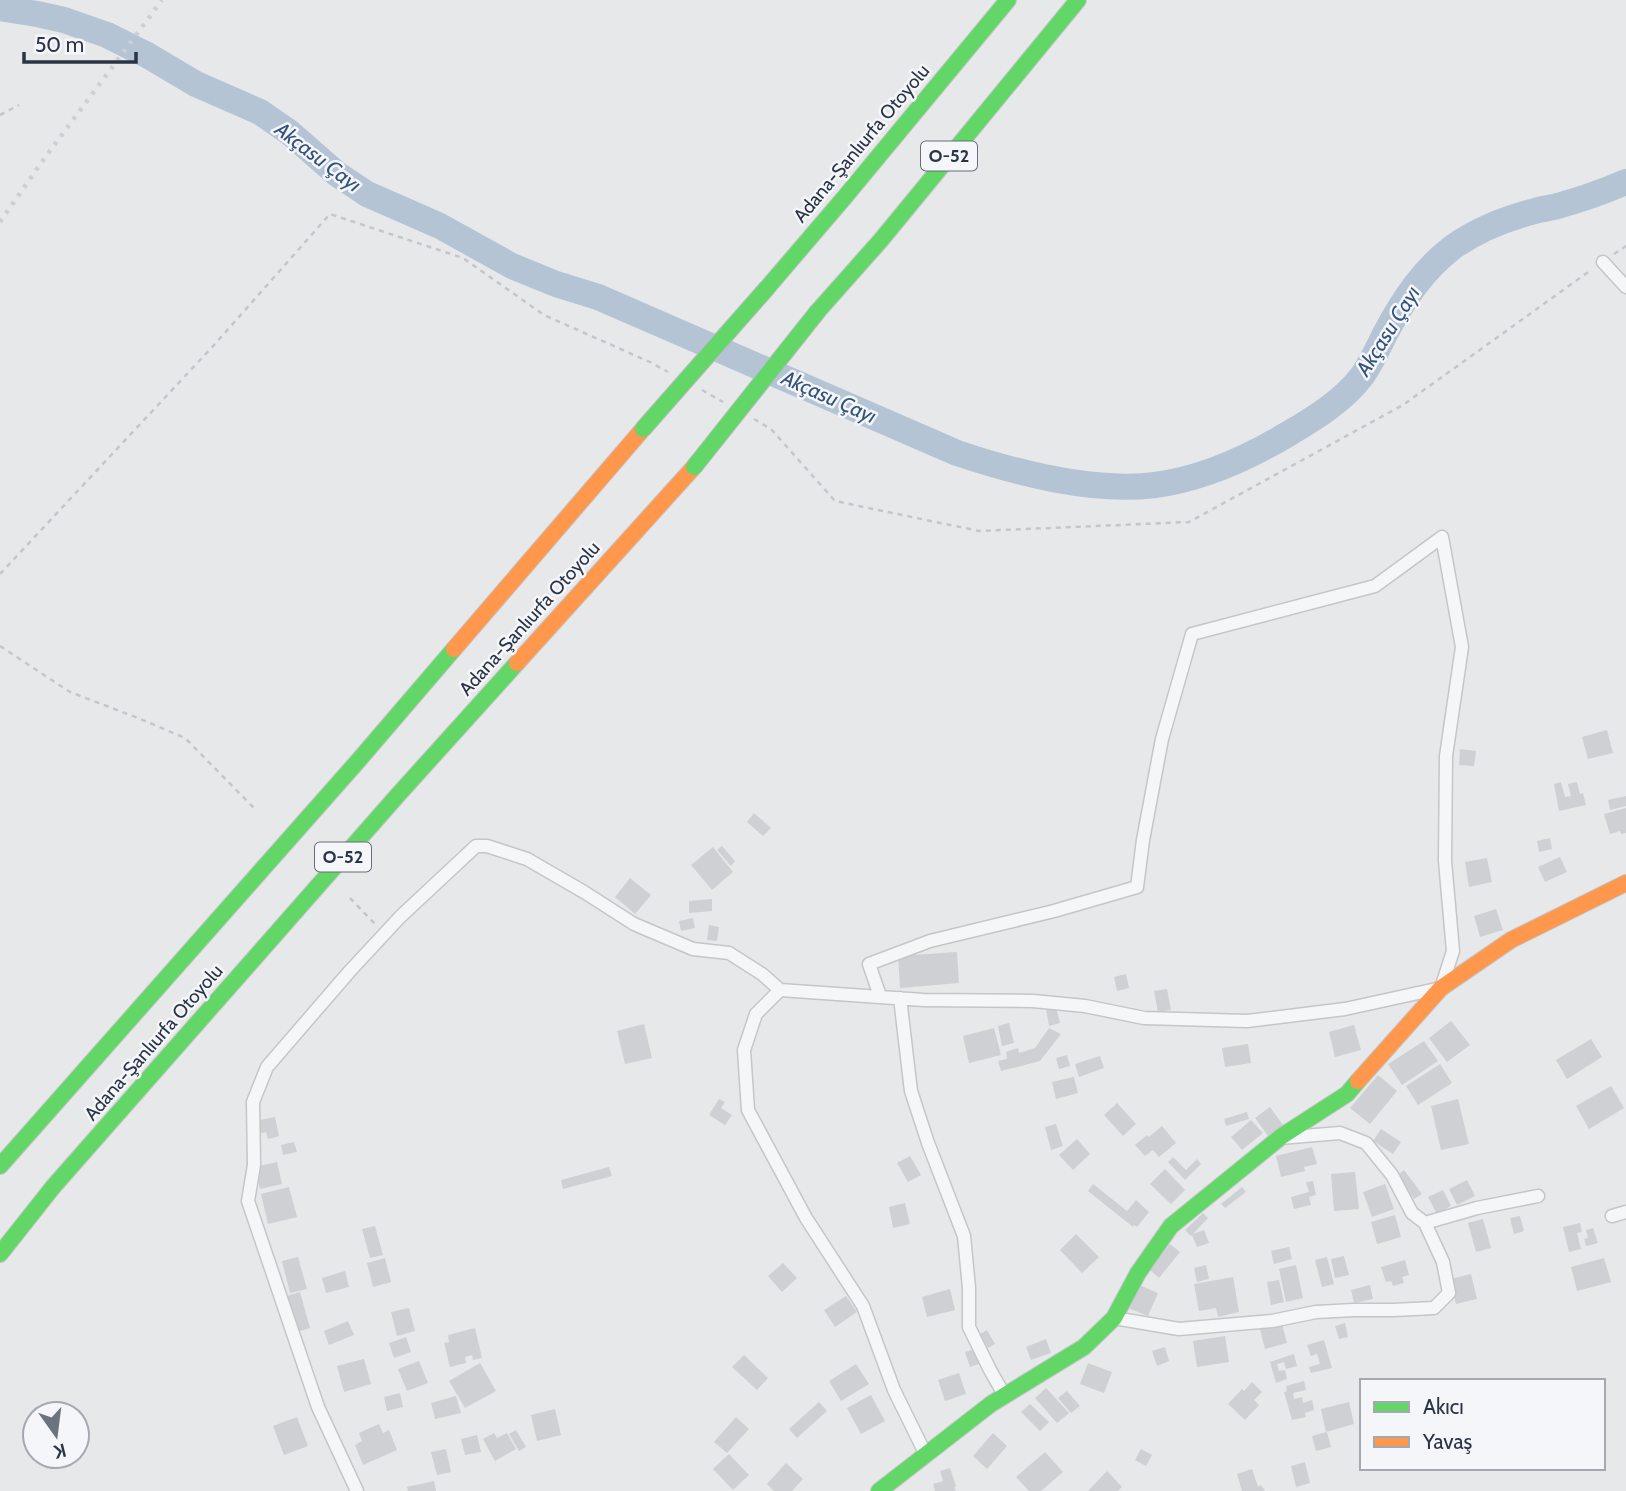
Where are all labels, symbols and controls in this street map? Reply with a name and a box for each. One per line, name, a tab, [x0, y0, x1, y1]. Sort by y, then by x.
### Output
scale bar	[24, 21, 136, 65]
text: 50 m	[35, 32, 84, 57]
street label: Adana-Şanlıurfa Otoyolu	[789, 60, 934, 227]
water label: Akçasu Çayı	[270, 116, 366, 197]
road number: O-52	[921, 141, 977, 170]
water label: Akçasu Çayı	[1350, 281, 1425, 381]
water label: Akçasu Çayı	[777, 364, 880, 428]
street label: Adana-Şanlıurfa Otoyolu	[454, 537, 605, 700]
road number: O-52	[315, 842, 371, 872]
street label: Adana-Şanlıurfa Otoyolu	[79, 960, 227, 1125]
legend	[1360, 1379, 1605, 1470]
text: Akıcı	[1423, 1394, 1464, 1419]
north arrow	[21, 1400, 91, 1470]
text: Yavaş	[1422, 1429, 1472, 1454]
text: K	[51, 1438, 69, 1464]

